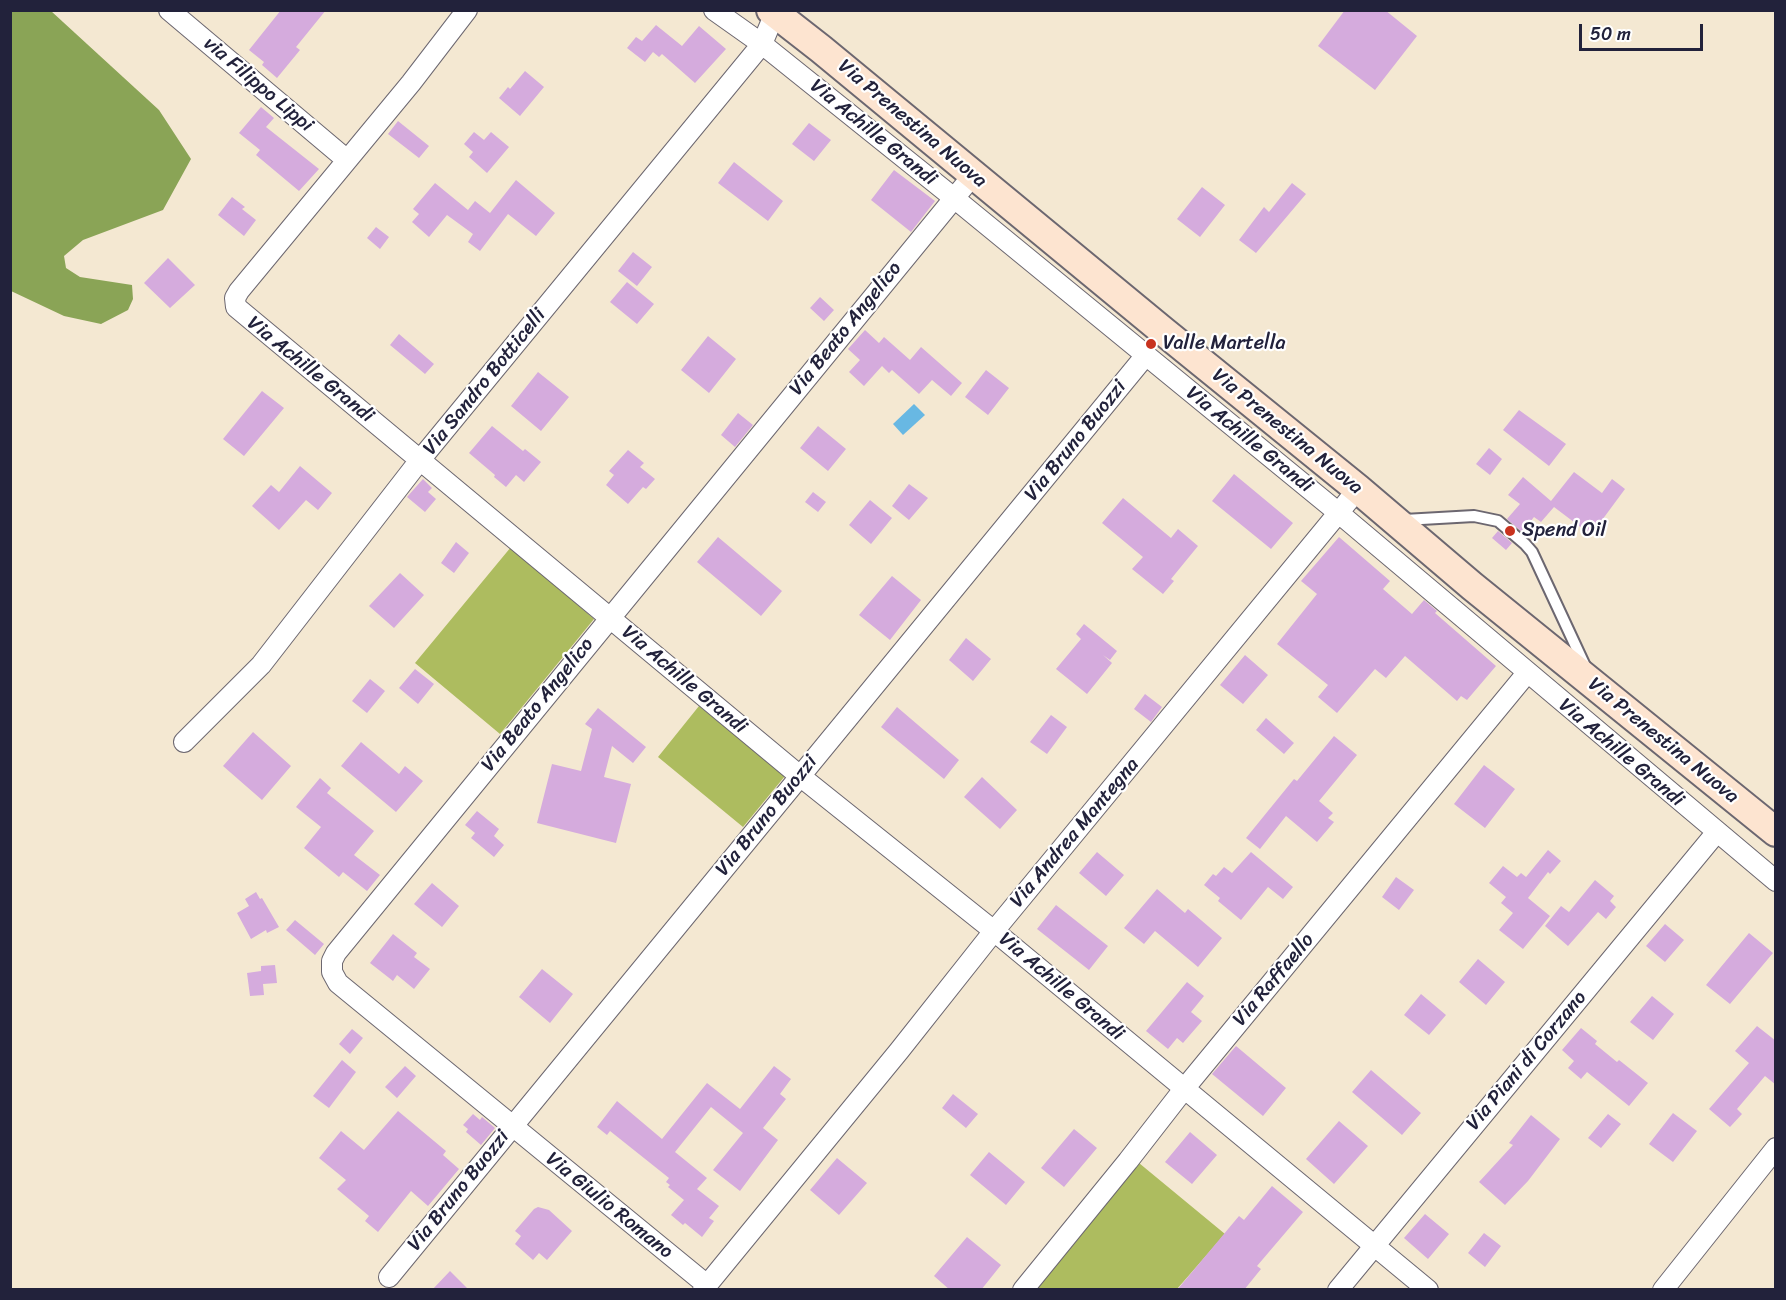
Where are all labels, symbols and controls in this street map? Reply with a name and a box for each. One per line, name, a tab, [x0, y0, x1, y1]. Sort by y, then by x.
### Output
scale bar	[1582, 12, 1706, 50]
text: 50 m	[1590, 18, 1631, 50]
street label: via Filippo Lippi	[198, 32, 318, 138]
street label: Via Prenestina Nuova	[833, 55, 991, 193]
street label: Via Achille Grandi	[805, 75, 941, 191]
street label: Via Beato Angelico	[785, 257, 907, 401]
street label: Via Sandro Botticelli	[419, 304, 551, 460]
street label: Via Achille Grandi	[242, 312, 378, 428]
place label: Valle Martella	[1163, 332, 1285, 356]
marker: Valle Martella	[1144, 337, 1158, 351]
street label: Via Prenestina Nuova	[1207, 364, 1367, 500]
street label: Via Bruno Buozzi	[1020, 376, 1132, 506]
street label: Via Achille Grandi	[1181, 382, 1317, 498]
place label: Spend Oil	[1522, 519, 1606, 543]
marker: Spend Oil	[1503, 524, 1517, 538]
street label: Via Achille Grandi	[616, 621, 752, 739]
street label: Via Beato Angelico	[477, 633, 599, 777]
street label: Via Prenestina Nuova	[1583, 673, 1743, 809]
street label: Via Achille Grandi	[1553, 694, 1689, 812]
street label: Via Bruno Buozzi	[711, 751, 823, 881]
street label: Via Andrea Mantegna	[1005, 753, 1145, 913]
street label: Via Achille Grandi	[993, 928, 1129, 1046]
street label: Via Raffaello	[1228, 929, 1320, 1031]
street label: Via Piani di Corzano	[1462, 987, 1592, 1135]
street label: Via Bruno Buozzi	[403, 1126, 515, 1256]
street label: Via Giulio Romano	[541, 1147, 677, 1265]

